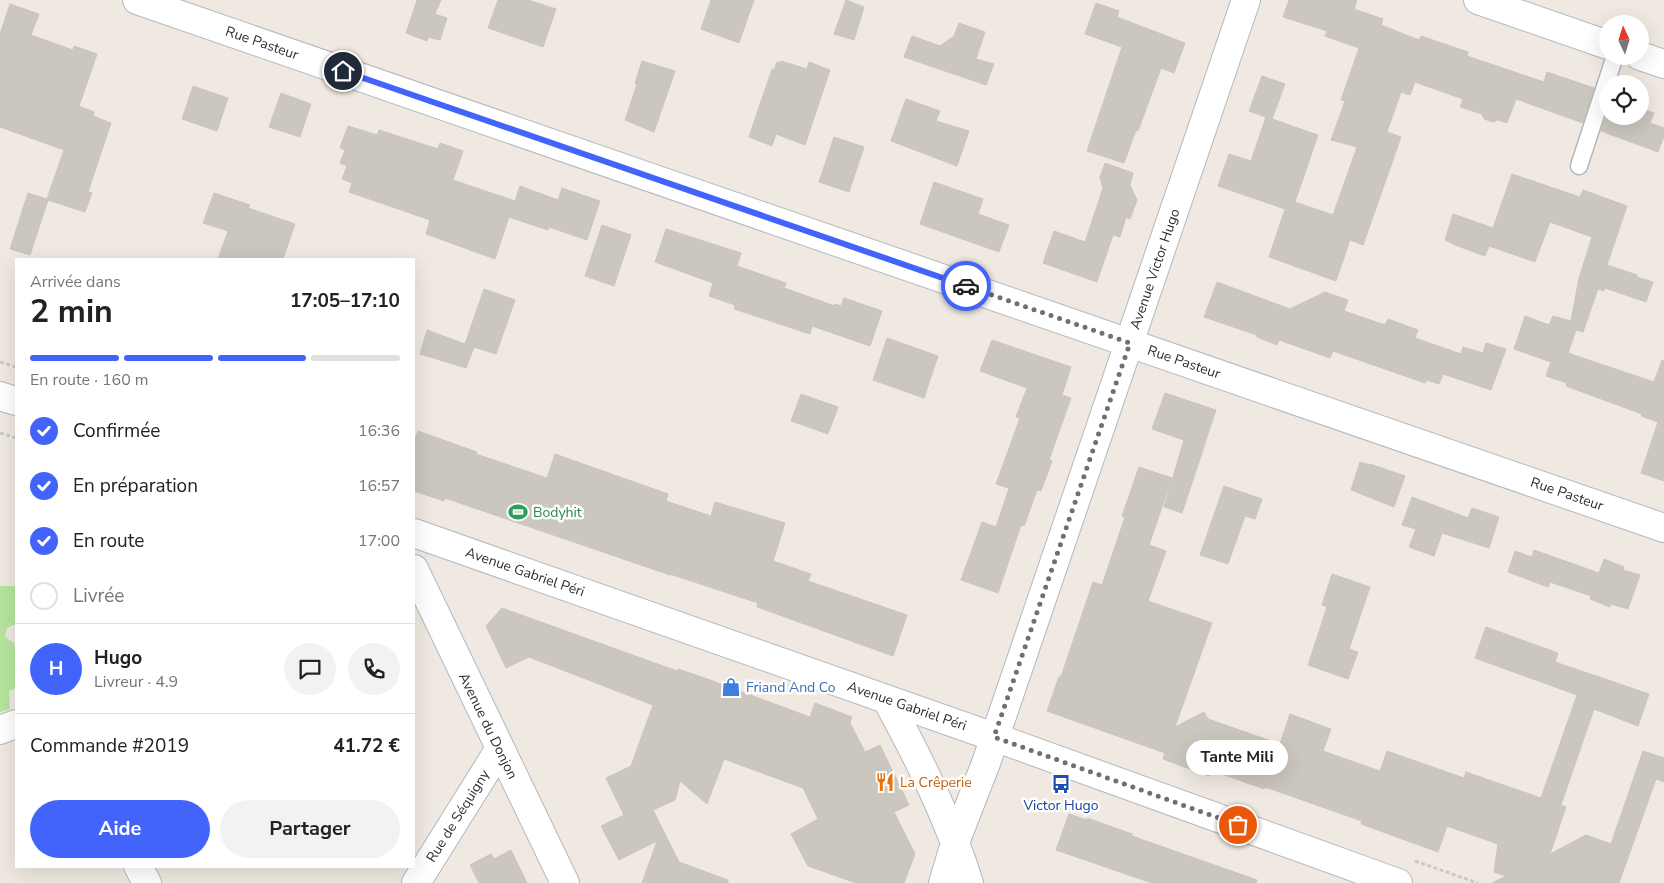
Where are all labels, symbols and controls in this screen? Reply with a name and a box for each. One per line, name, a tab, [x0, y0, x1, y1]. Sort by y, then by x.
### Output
north arrow	[1599, 15, 1649, 65]
map controls	[1599, 15, 1649, 125]
street label: Rue Pasteur	[223, 22, 301, 64]
pin	[322, 50, 364, 92]
icon: home	[329, 57, 357, 85]
button: locate	[1599, 75, 1649, 125]
street label: Avenue Victor Hugo	[1125, 206, 1185, 332]
courier	[941, 261, 991, 311]
text: Arrivée dans	[30, 271, 121, 293]
icon: car	[952, 272, 980, 300]
text: 17:05–17:10	[290, 288, 400, 314]
text: 2 min	[30, 290, 113, 333]
street label: Rue Pasteur	[1145, 341, 1223, 383]
text: En route · 160 m	[30, 369, 149, 391]
icon: check	[30, 417, 58, 445]
text: Confirmée	[73, 418, 160, 444]
text: 16:36	[358, 420, 400, 442]
icon: check	[30, 472, 58, 500]
text: En préparation	[73, 473, 198, 499]
street label: Rue Pasteur	[1528, 473, 1606, 515]
text: 16:57	[358, 475, 400, 497]
sports icon: Bodyhit	[507, 501, 529, 523]
place label: Bodyhit	[533, 503, 582, 522]
icon: check	[30, 527, 58, 555]
text: En route	[73, 528, 144, 554]
text: 17:00	[358, 530, 400, 552]
street label: Avenue Gabriel Péri	[463, 543, 587, 601]
text: Livrée	[73, 583, 124, 609]
button: chat	[284, 643, 336, 695]
button: phone	[348, 643, 400, 695]
text: Hugo	[94, 645, 142, 671]
text: H	[49, 656, 63, 682]
street label: Avenue du Donjon	[454, 670, 522, 782]
text: Livreur · 4.9	[94, 671, 178, 693]
shop icon: Friand And Co	[720, 676, 742, 698]
street label: Avenue Gabriel Péri	[845, 677, 969, 735]
place label: Friand And Co	[746, 678, 836, 697]
text: Commande #2019	[30, 733, 189, 759]
text: 41.72 €	[333, 733, 400, 759]
callout: Tante Mili	[1187, 740, 1289, 775]
text: Tante Mili	[1200, 746, 1274, 768]
street label: Rue de Séquigny	[422, 765, 495, 866]
restaurant icon: La Crêperie	[874, 771, 896, 793]
place label: La Crêperie	[900, 773, 972, 792]
bus stop icon: Victor Hugo	[1050, 773, 1072, 795]
place label: Victor Hugo	[1022, 796, 1099, 815]
button: Aide	[30, 800, 210, 858]
button: Partager	[220, 800, 400, 858]
pin	[1217, 804, 1259, 846]
icon: bag	[1224, 811, 1252, 839]

